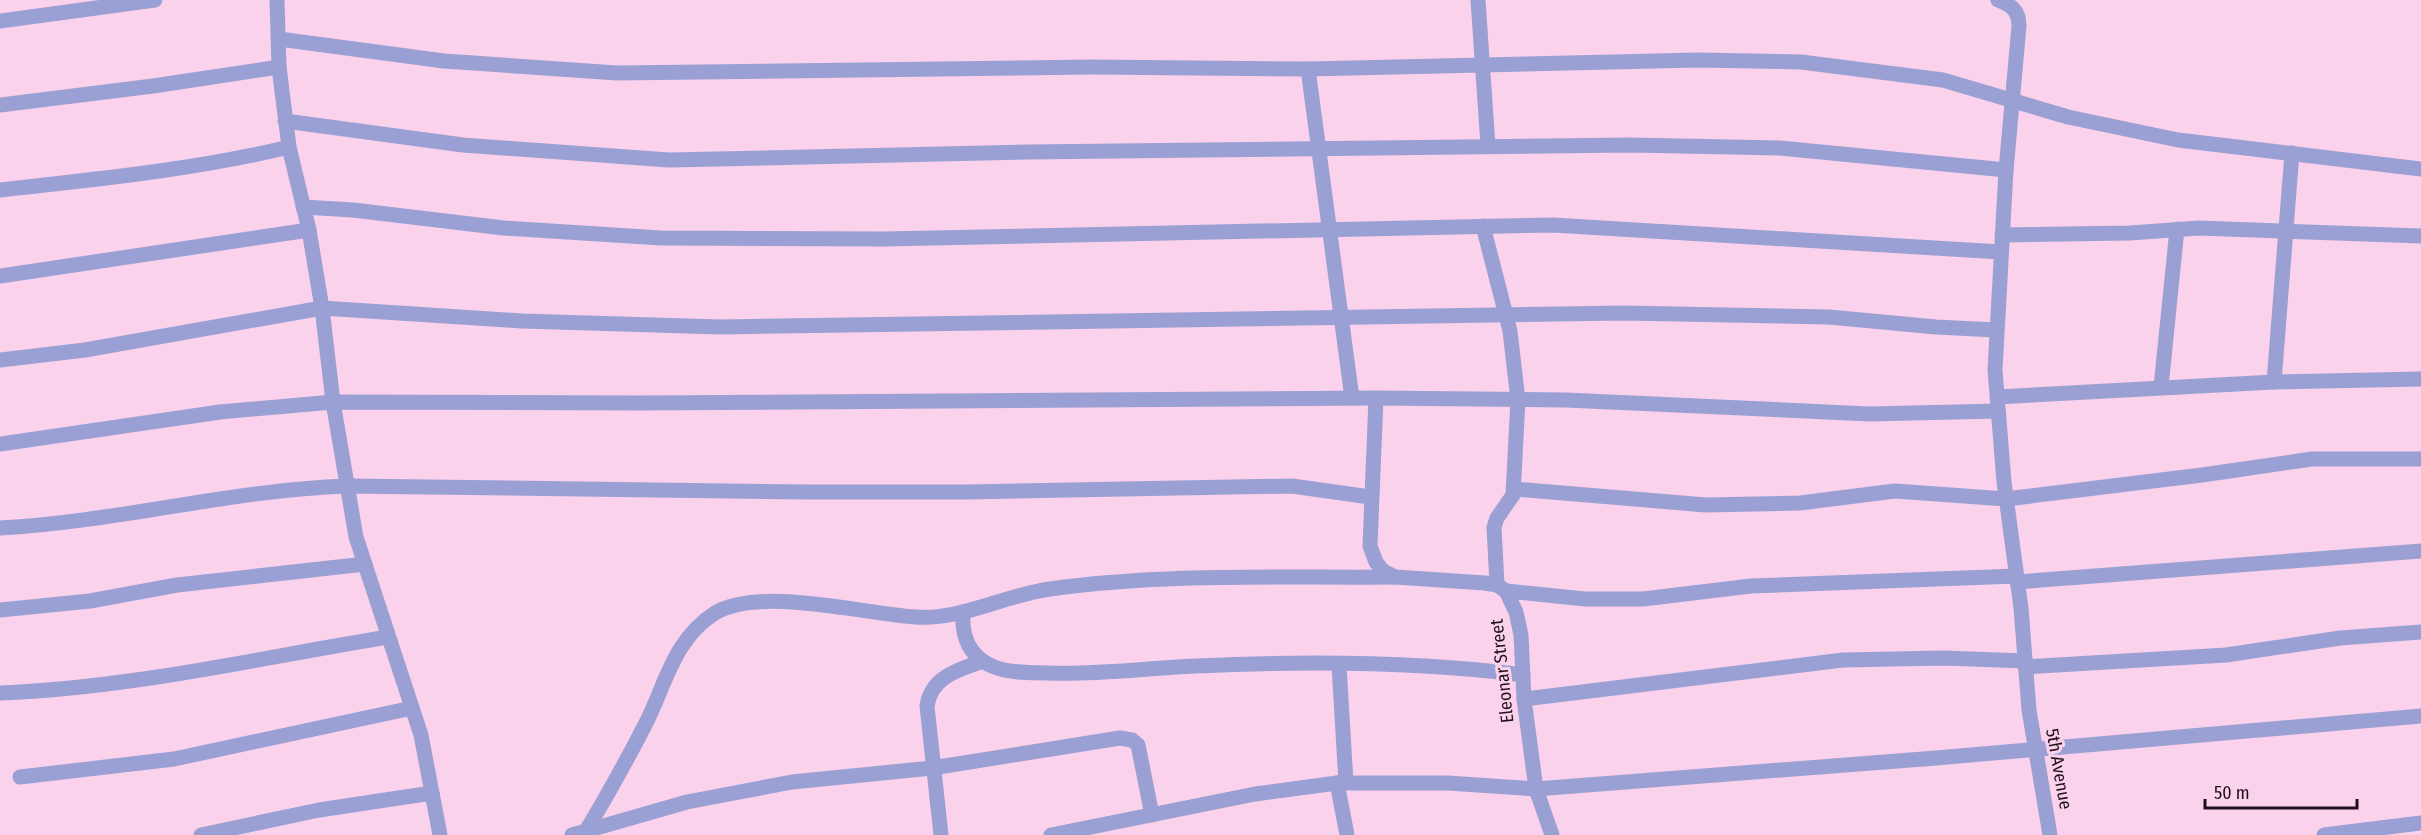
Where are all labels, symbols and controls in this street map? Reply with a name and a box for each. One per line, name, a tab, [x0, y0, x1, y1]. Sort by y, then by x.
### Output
street label: Eleonar Street	[1486, 618, 1518, 724]
street label: 5th Avenue	[2041, 727, 2077, 811]
scale bar	[2205, 772, 2356, 810]
text: 50 m	[2214, 782, 2250, 804]

